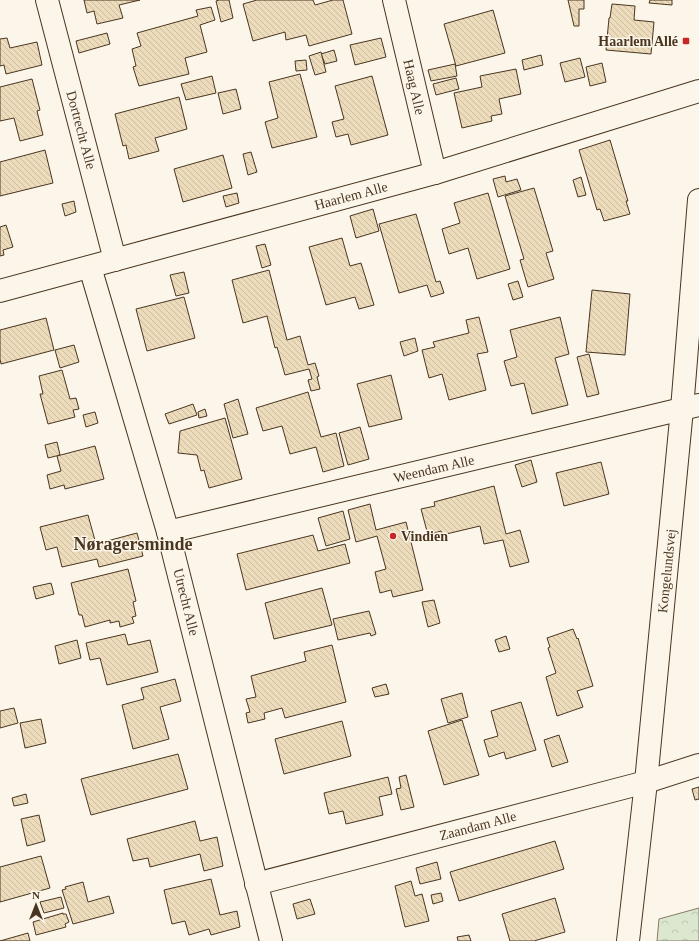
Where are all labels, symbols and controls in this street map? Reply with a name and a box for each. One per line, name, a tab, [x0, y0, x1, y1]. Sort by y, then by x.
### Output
place label: Haarlem Allé	[598, 34, 678, 49]
marker: Haarlem Allé	[681, 36, 691, 46]
street label: Haag Alle	[400, 58, 428, 116]
street label: Dortrecht Alle	[63, 89, 99, 171]
street label: Haarlem Alle	[313, 179, 389, 213]
street label: Weendam Alle	[392, 452, 476, 486]
street label: Kongelundsvej	[655, 528, 679, 614]
place label: Vindien	[401, 529, 448, 544]
marker: Vindien	[388, 531, 398, 541]
district label: Nøragersminde	[74, 534, 192, 554]
street label: Utrecht Alle	[170, 567, 202, 637]
street label: Zaandam Alle	[438, 809, 518, 843]
north arrow	[16, 885, 56, 925]
text: N	[32, 889, 40, 901]

